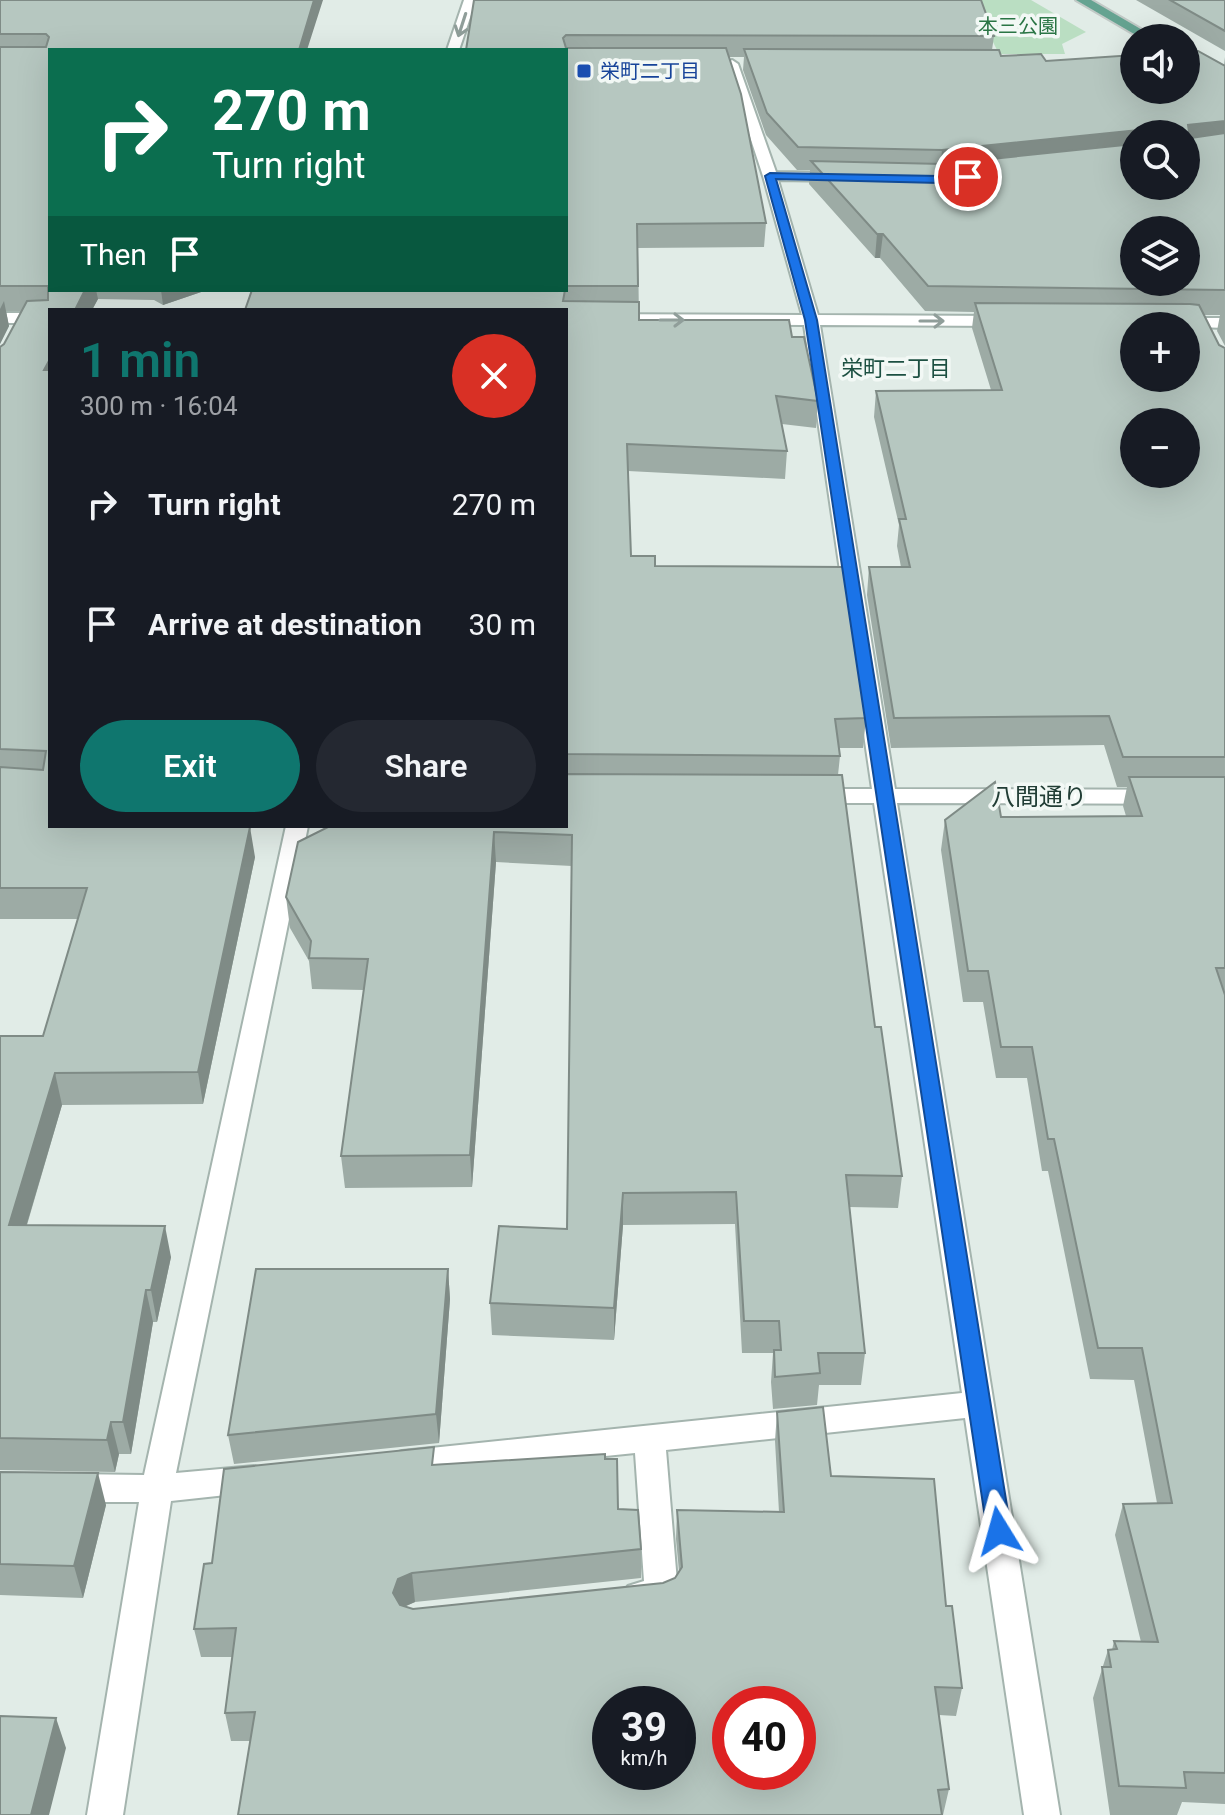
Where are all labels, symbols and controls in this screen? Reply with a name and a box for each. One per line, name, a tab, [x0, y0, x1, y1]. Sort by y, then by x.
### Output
one-way arrow	[453, 12, 468, 37]
park label: 本三公園	[978, 14, 1058, 38]
map controls	[1120, 24, 1200, 488]
button: sound	[1120, 24, 1200, 104]
place label: 栄町二丁目	[600, 59, 700, 83]
marker: 栄町二丁目	[575, 62, 593, 80]
text: 270 m	[212, 78, 371, 144]
icon: right	[80, 80, 184, 184]
button: search	[1120, 120, 1200, 200]
pin	[934, 143, 1002, 211]
text: Turn right	[212, 145, 365, 187]
icon: arrive	[946, 155, 990, 199]
button: layers	[1120, 216, 1200, 296]
icon: arrive	[163, 232, 207, 276]
text: Then	[80, 237, 147, 272]
one-way arrow	[658, 312, 685, 328]
button: +	[1120, 312, 1200, 392]
one-way arrow	[918, 313, 945, 329]
text: 1 min	[80, 332, 200, 389]
button: close	[452, 334, 536, 418]
district label: 栄町二丁目	[841, 356, 951, 381]
text: 300 m · 16:04	[80, 391, 238, 421]
button: −	[1120, 408, 1200, 488]
icon: right	[80, 482, 124, 526]
text: Turn right	[148, 487, 281, 522]
text: 270 m	[452, 487, 536, 522]
icon: arrive	[80, 602, 124, 646]
text: Arrive at destination	[148, 607, 422, 642]
text: 30 m	[469, 607, 536, 642]
button: Exit	[80, 720, 300, 812]
button: Share	[316, 720, 536, 812]
street label: 八間通り	[991, 783, 1087, 811]
position arrow	[957, 1489, 1041, 1573]
speed limit sign: 40	[712, 1686, 816, 1790]
text: 39	[621, 1704, 667, 1751]
text: km/h	[621, 1746, 667, 1770]

